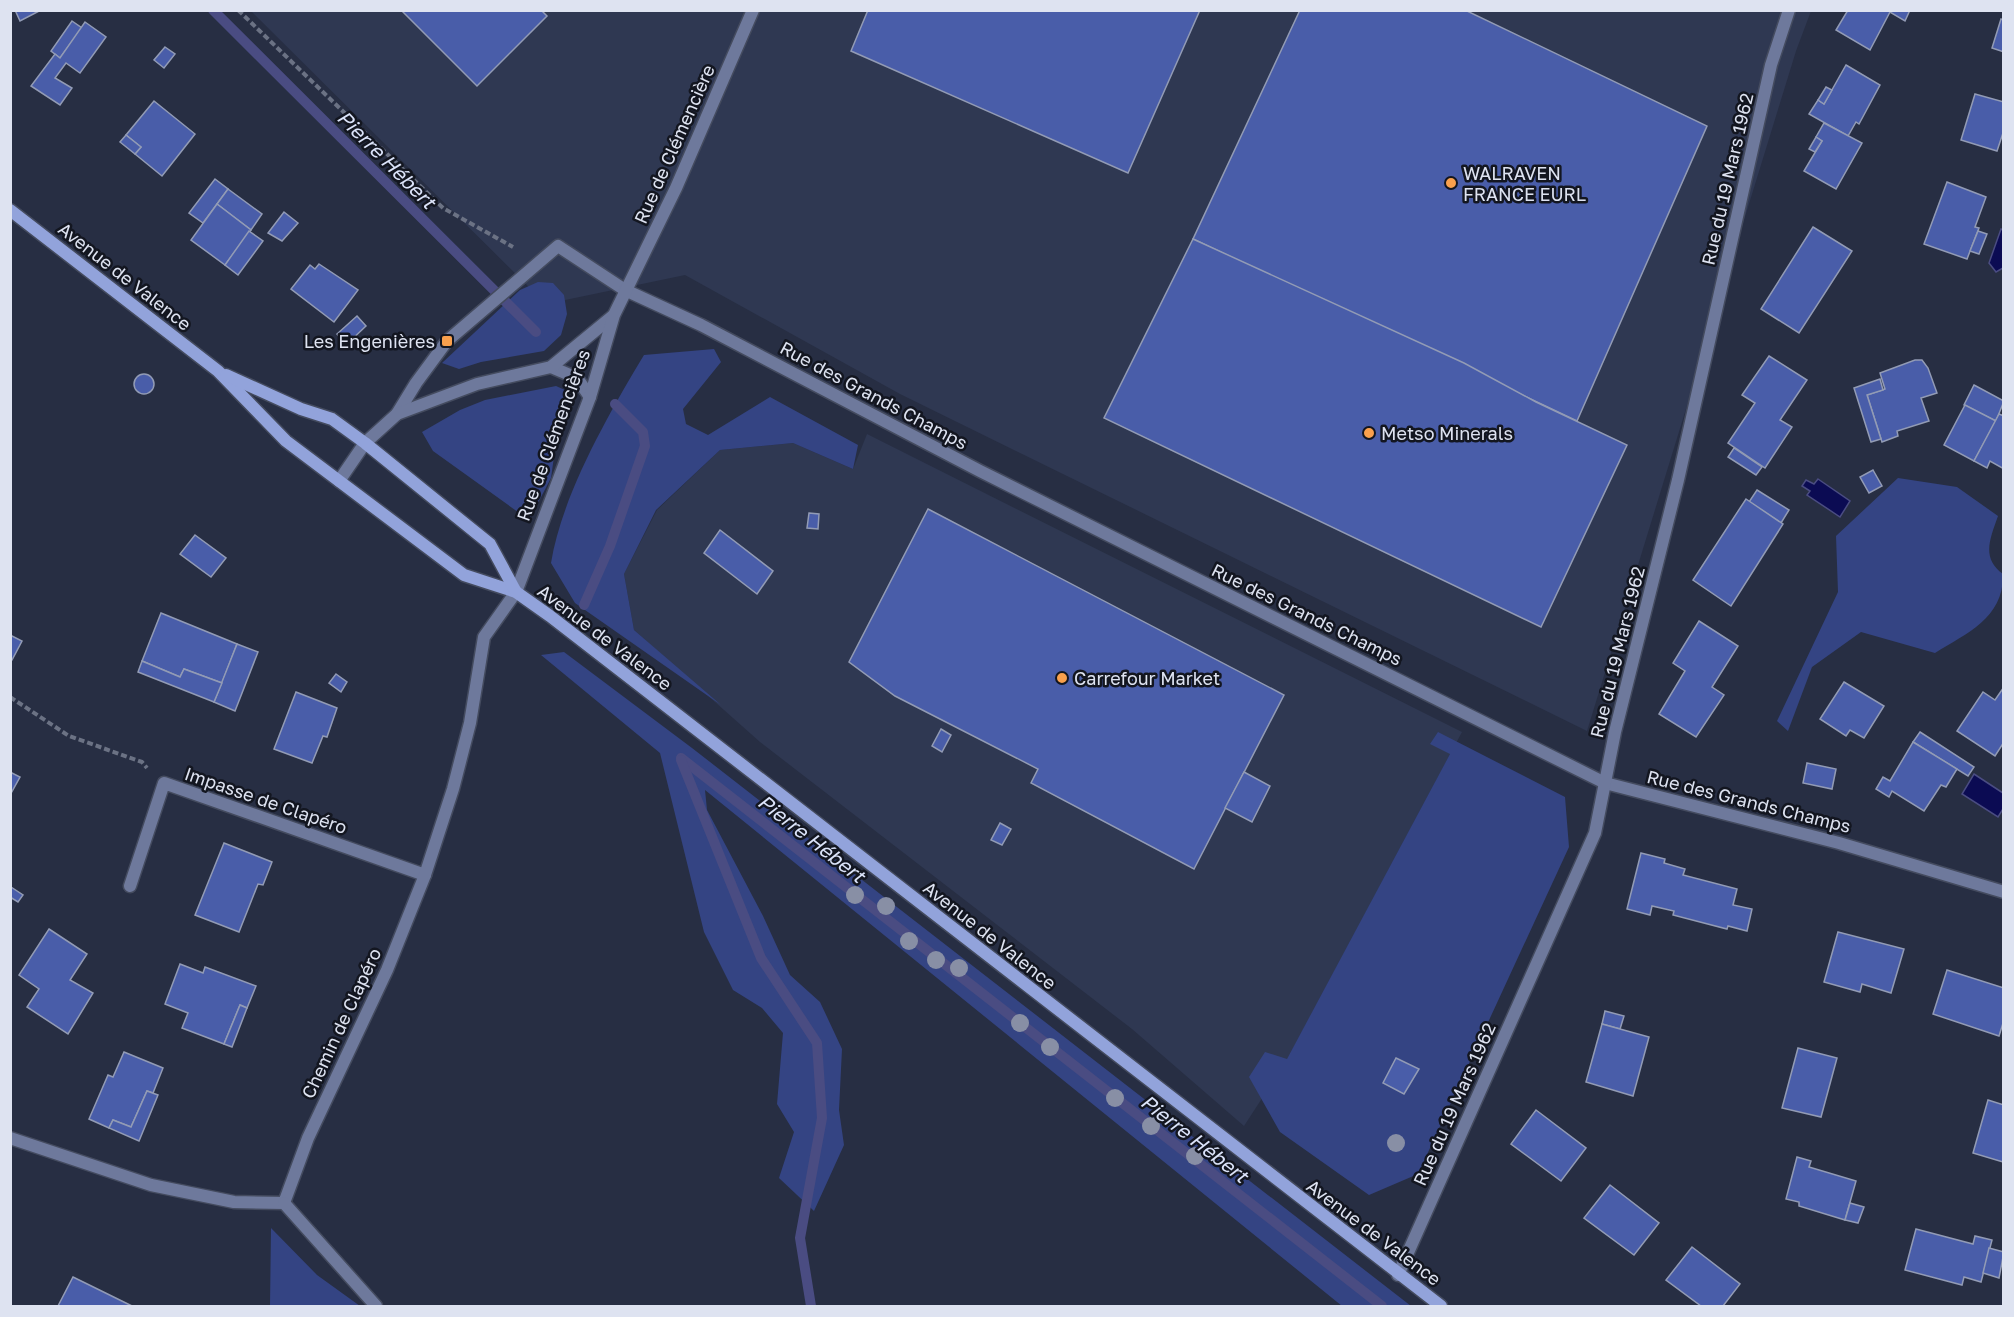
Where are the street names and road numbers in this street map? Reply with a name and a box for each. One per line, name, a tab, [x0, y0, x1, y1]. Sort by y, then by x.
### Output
street label: Rue de Clémencière	[629, 61, 719, 227]
street label: Rue du 19 Mars 1962	[1696, 91, 1758, 267]
street label: Avenue de Valence	[54, 217, 196, 335]
street label: Rue des Grands Champs	[776, 336, 972, 454]
street label: Rue de Clémencières	[512, 346, 594, 524]
street label: Rue des Grands Champs	[1208, 558, 1406, 670]
street label: Rue du 19 Mars 1962	[1585, 564, 1649, 740]
street label: Avenue de Valence	[533, 579, 677, 695]
street label: Impasse de Clapéro	[182, 762, 350, 838]
street label: Rue des Grands Champs	[1645, 765, 1853, 837]
street label: Avenue de Valence	[919, 876, 1061, 994]
street label: Chemin de Clapéro	[297, 944, 385, 1102]
street label: Rue du 19 Mars 1962	[1408, 1019, 1500, 1189]
street label: Avenue de Valence	[1302, 1174, 1446, 1290]

